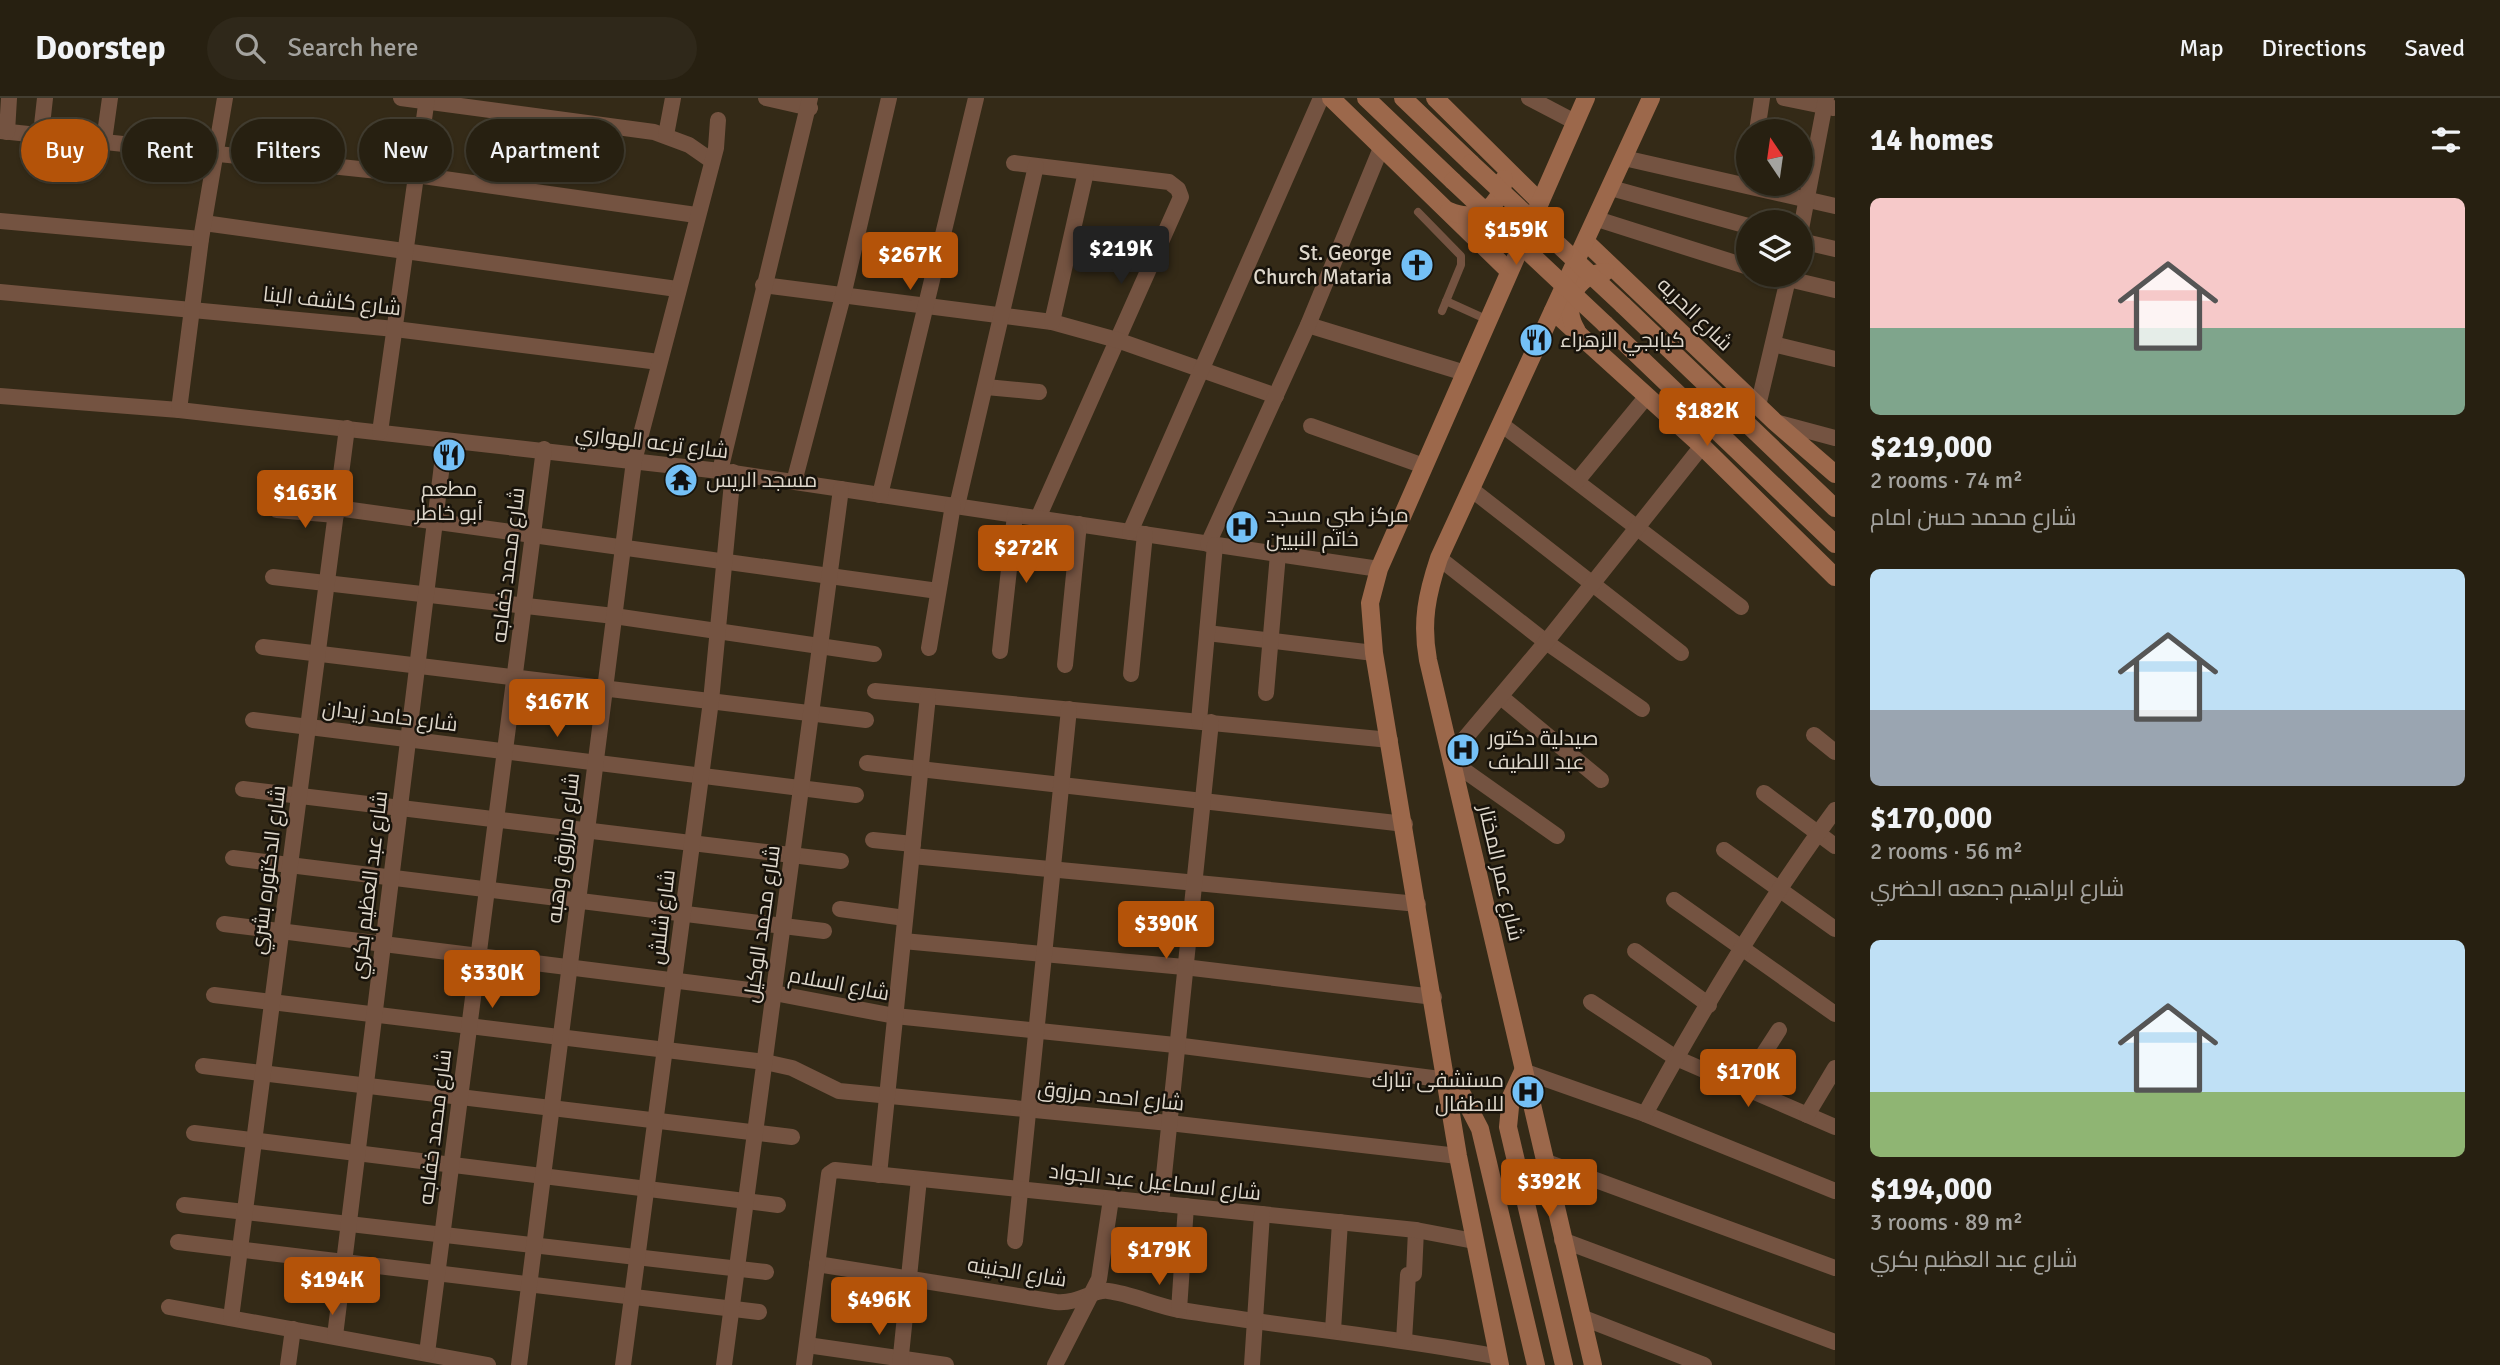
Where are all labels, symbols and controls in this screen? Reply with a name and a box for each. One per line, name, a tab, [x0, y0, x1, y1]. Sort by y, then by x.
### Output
search box	[207, 17, 697, 80]
text: Doorstep	[35, 28, 165, 69]
icon: search	[231, 29, 269, 67]
text: Search here	[287, 32, 419, 64]
text: Map	[2179, 33, 2224, 63]
text: Directions	[2262, 33, 2367, 63]
text: Saved	[2405, 33, 2465, 63]
chip: Buy	[21, 119, 108, 182]
chip: Rent	[122, 119, 217, 182]
chip: Filters	[231, 119, 345, 182]
chip: New	[359, 119, 452, 182]
chip: Apartment	[466, 119, 624, 182]
north arrow	[1736, 119, 1813, 196]
map controls	[1736, 119, 1813, 287]
icon: filters	[2427, 121, 2465, 159]
text: 14 homes	[1870, 122, 1993, 159]
pin: $159K	[1467, 208, 1565, 267]
button: layers	[1736, 210, 1813, 287]
text: $159K	[1484, 215, 1548, 244]
pin: $219K	[1072, 226, 1170, 286]
pin: $267K	[861, 232, 959, 292]
text: $219K	[1089, 234, 1153, 263]
text: $267K	[878, 240, 942, 269]
place label: St. George Church Mataria	[1253, 240, 1392, 290]
icon: home	[2105, 243, 2231, 369]
church icon: St. George Church Mataria	[1398, 246, 1436, 284]
street label: شارع الحريه	[1651, 272, 1738, 357]
street label: شارع كاشف البنا	[262, 281, 402, 322]
restaurant icon: كبابجي الزهراء	[1517, 321, 1555, 359]
place label: كبابجي الزهراء	[1560, 327, 1685, 356]
pin: $182K	[1658, 388, 1756, 448]
text: $182K	[1675, 396, 1739, 425]
street label: شارع ترعه الهواري	[574, 420, 730, 467]
text: $219,000	[1870, 429, 1992, 466]
restaurant icon: مطعم أبو خاطر	[430, 436, 468, 474]
temple icon: مسجد الريس	[662, 461, 700, 499]
text: 2 rooms · 74 m²	[1870, 466, 2023, 495]
place label: مسجد الريس	[706, 467, 817, 493]
pin: $163K	[256, 470, 354, 530]
place label: مطعم أبو خاطر	[414, 476, 483, 526]
text: $163K	[273, 478, 337, 507]
street label: شارع محمد خفاجه	[486, 486, 531, 644]
place label: مركز طبي مسجد خاتم النبيين	[1266, 502, 1409, 553]
text: شارع محمد حسن امام	[1870, 503, 2077, 532]
hospital icon: مركز طبي مسجد خاتم النبيين	[1223, 508, 1261, 546]
pin: $272K	[977, 526, 1075, 585]
text: $272K	[994, 533, 1058, 562]
icon: home	[2105, 614, 2231, 740]
pin: $167K	[508, 680, 606, 739]
text: $167K	[525, 687, 589, 716]
street label: شارع حامد زيدان	[321, 695, 459, 738]
place label: صيدلية دكتور عبد اللطيف	[1487, 725, 1598, 775]
hospital icon: صيدلية دكتور عبد اللطيف	[1444, 731, 1482, 769]
street label: شارع مرزوق وهبه	[541, 771, 586, 925]
street label: شارع الدكتوره بشري	[245, 784, 294, 956]
street label: شارع عبد العظيم بكري	[345, 789, 396, 981]
text: $170,000	[1870, 800, 1992, 837]
street label: شارع عمر المختار	[1472, 801, 1529, 944]
text: 2 rooms · 56 m²	[1870, 837, 2023, 866]
street label: شارع محمد الوكيل	[738, 843, 787, 1005]
street label: شارع شلش	[643, 868, 682, 966]
text: شارع ابراهيم جمعه الحضري	[1870, 874, 2124, 903]
pin: $390K	[1117, 902, 1215, 961]
text: $390K	[1134, 909, 1198, 938]
pin: $330K	[443, 950, 541, 1010]
text: $330K	[460, 958, 524, 987]
street label: شارع السلام	[786, 962, 892, 1007]
icon: home	[2105, 985, 2231, 1111]
street label: شارع محمد خفاجه	[413, 1048, 458, 1206]
pin: $170K	[1699, 1049, 1797, 1109]
text: $170K	[1716, 1057, 1780, 1086]
place label: مستشفى تبارك للاطفال	[1372, 1067, 1504, 1117]
hospital icon: مستشفى تبارك للاطفال	[1509, 1073, 1547, 1111]
street label: شارع احمد مرزوق	[1036, 1075, 1186, 1118]
street label: شارع اسماعيل عبد الجواد	[1048, 1158, 1262, 1207]
pin: $392K	[1500, 1160, 1598, 1219]
text: $392K	[1517, 1167, 1581, 1196]
text: $194,000	[1870, 1171, 1992, 1208]
text: 3 rooms · 89 m²	[1870, 1208, 2023, 1237]
pin: $179K	[1110, 1228, 1208, 1287]
text: $179K	[1127, 1235, 1191, 1264]
text: شارع عبد العظيم بكري	[1870, 1245, 2077, 1274]
street label: شارع الجنينه	[965, 1251, 1068, 1294]
pin: $194K	[283, 1258, 381, 1317]
text: $194K	[300, 1265, 364, 1294]
pin: $496K	[830, 1278, 928, 1337]
text: $496K	[847, 1285, 911, 1314]

